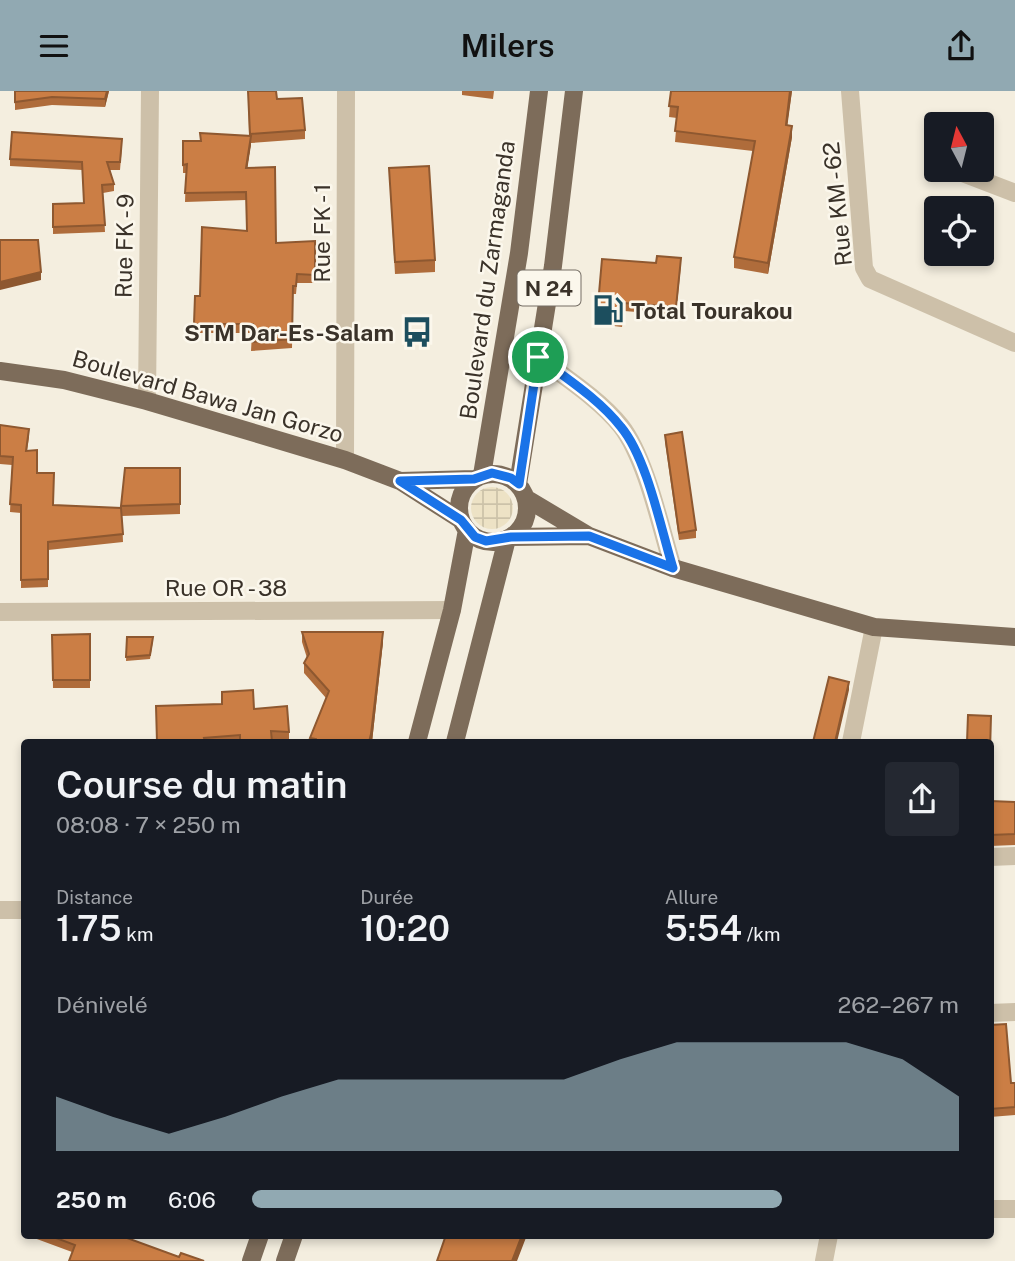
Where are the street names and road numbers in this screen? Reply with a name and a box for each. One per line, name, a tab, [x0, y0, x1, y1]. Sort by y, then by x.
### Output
street label: Boulevard du Zarmaganda	[454, 139, 520, 421]
street label: Rue KM - 62	[817, 141, 857, 267]
street label: Rue FK - 1	[308, 183, 335, 283]
street label: Rue FK - 9	[110, 194, 138, 298]
road number: N 24	[518, 271, 580, 305]
street label: Boulevard Bawa Jan Gorzo	[69, 344, 347, 448]
street label: Rue OR - 38	[165, 574, 287, 601]

